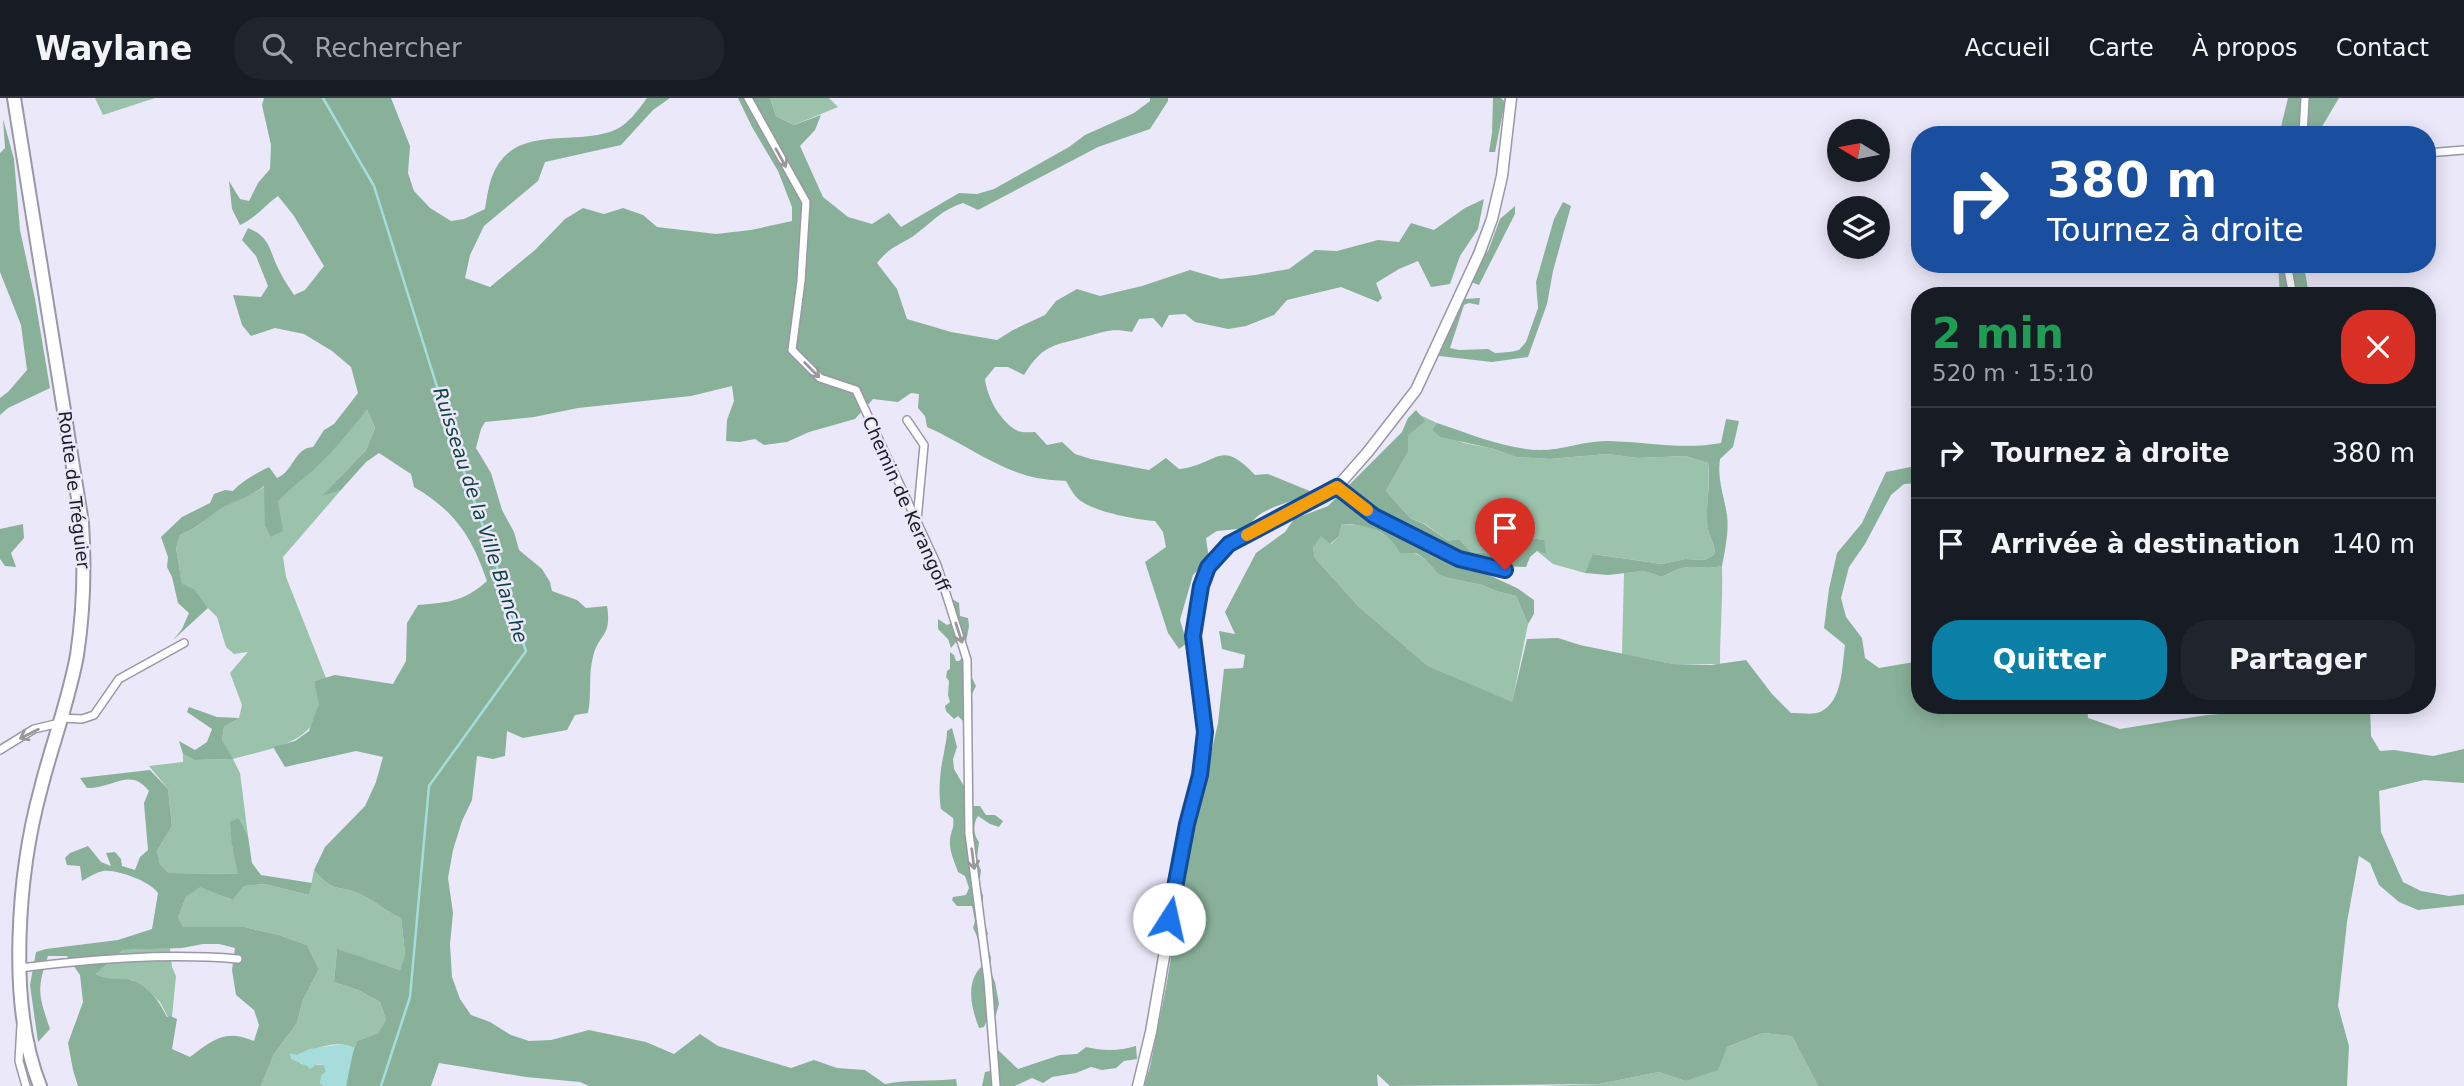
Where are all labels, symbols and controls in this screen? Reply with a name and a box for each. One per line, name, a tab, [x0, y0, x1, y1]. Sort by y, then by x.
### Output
search box	[234, 17, 724, 80]
text: Waylane	[35, 29, 192, 68]
icon: search	[258, 29, 296, 67]
text: Rechercher	[314, 33, 462, 63]
text: Accueil	[1965, 34, 2050, 62]
text: Carte	[2088, 34, 2154, 62]
text: À propos	[2192, 34, 2298, 62]
text: Contact	[2336, 34, 2429, 62]
north arrow	[1827, 119, 1890, 182]
map controls	[1827, 119, 1890, 259]
one-way arrow	[774, 147, 788, 167]
text: 380 m	[2047, 152, 2217, 209]
icon: right	[1932, 154, 2023, 245]
button: layers	[1827, 196, 1890, 259]
text: Tournez à droite	[2047, 211, 2304, 249]
text: 2 min	[1932, 309, 2064, 358]
button: close	[2341, 310, 2415, 384]
text: 520 m · 15:10	[1932, 360, 2094, 386]
one-way arrow	[804, 361, 821, 378]
water label: Ruisseau de la Ville Blanche	[429, 385, 533, 645]
street label: Route de Tréguier	[54, 410, 95, 571]
street label: Chemin de Kerangoff	[858, 413, 955, 595]
icon: right	[1932, 434, 1970, 472]
text: Tournez à droite	[1991, 438, 2230, 468]
text: 380 m	[2332, 438, 2415, 468]
pin	[1475, 498, 1535, 570]
icon: arrive	[1486, 509, 1524, 547]
icon: arrive	[1932, 525, 1970, 563]
text: Arrivée à destination	[1991, 529, 2300, 559]
text: 140 m	[2332, 529, 2415, 559]
button: Quitter	[1932, 620, 2167, 700]
button: Partager	[2181, 620, 2415, 700]
one-way arrow	[953, 621, 966, 643]
one-way arrow	[19, 727, 39, 741]
one-way arrow	[966, 847, 979, 870]
position arrow	[1132, 882, 1206, 956]

